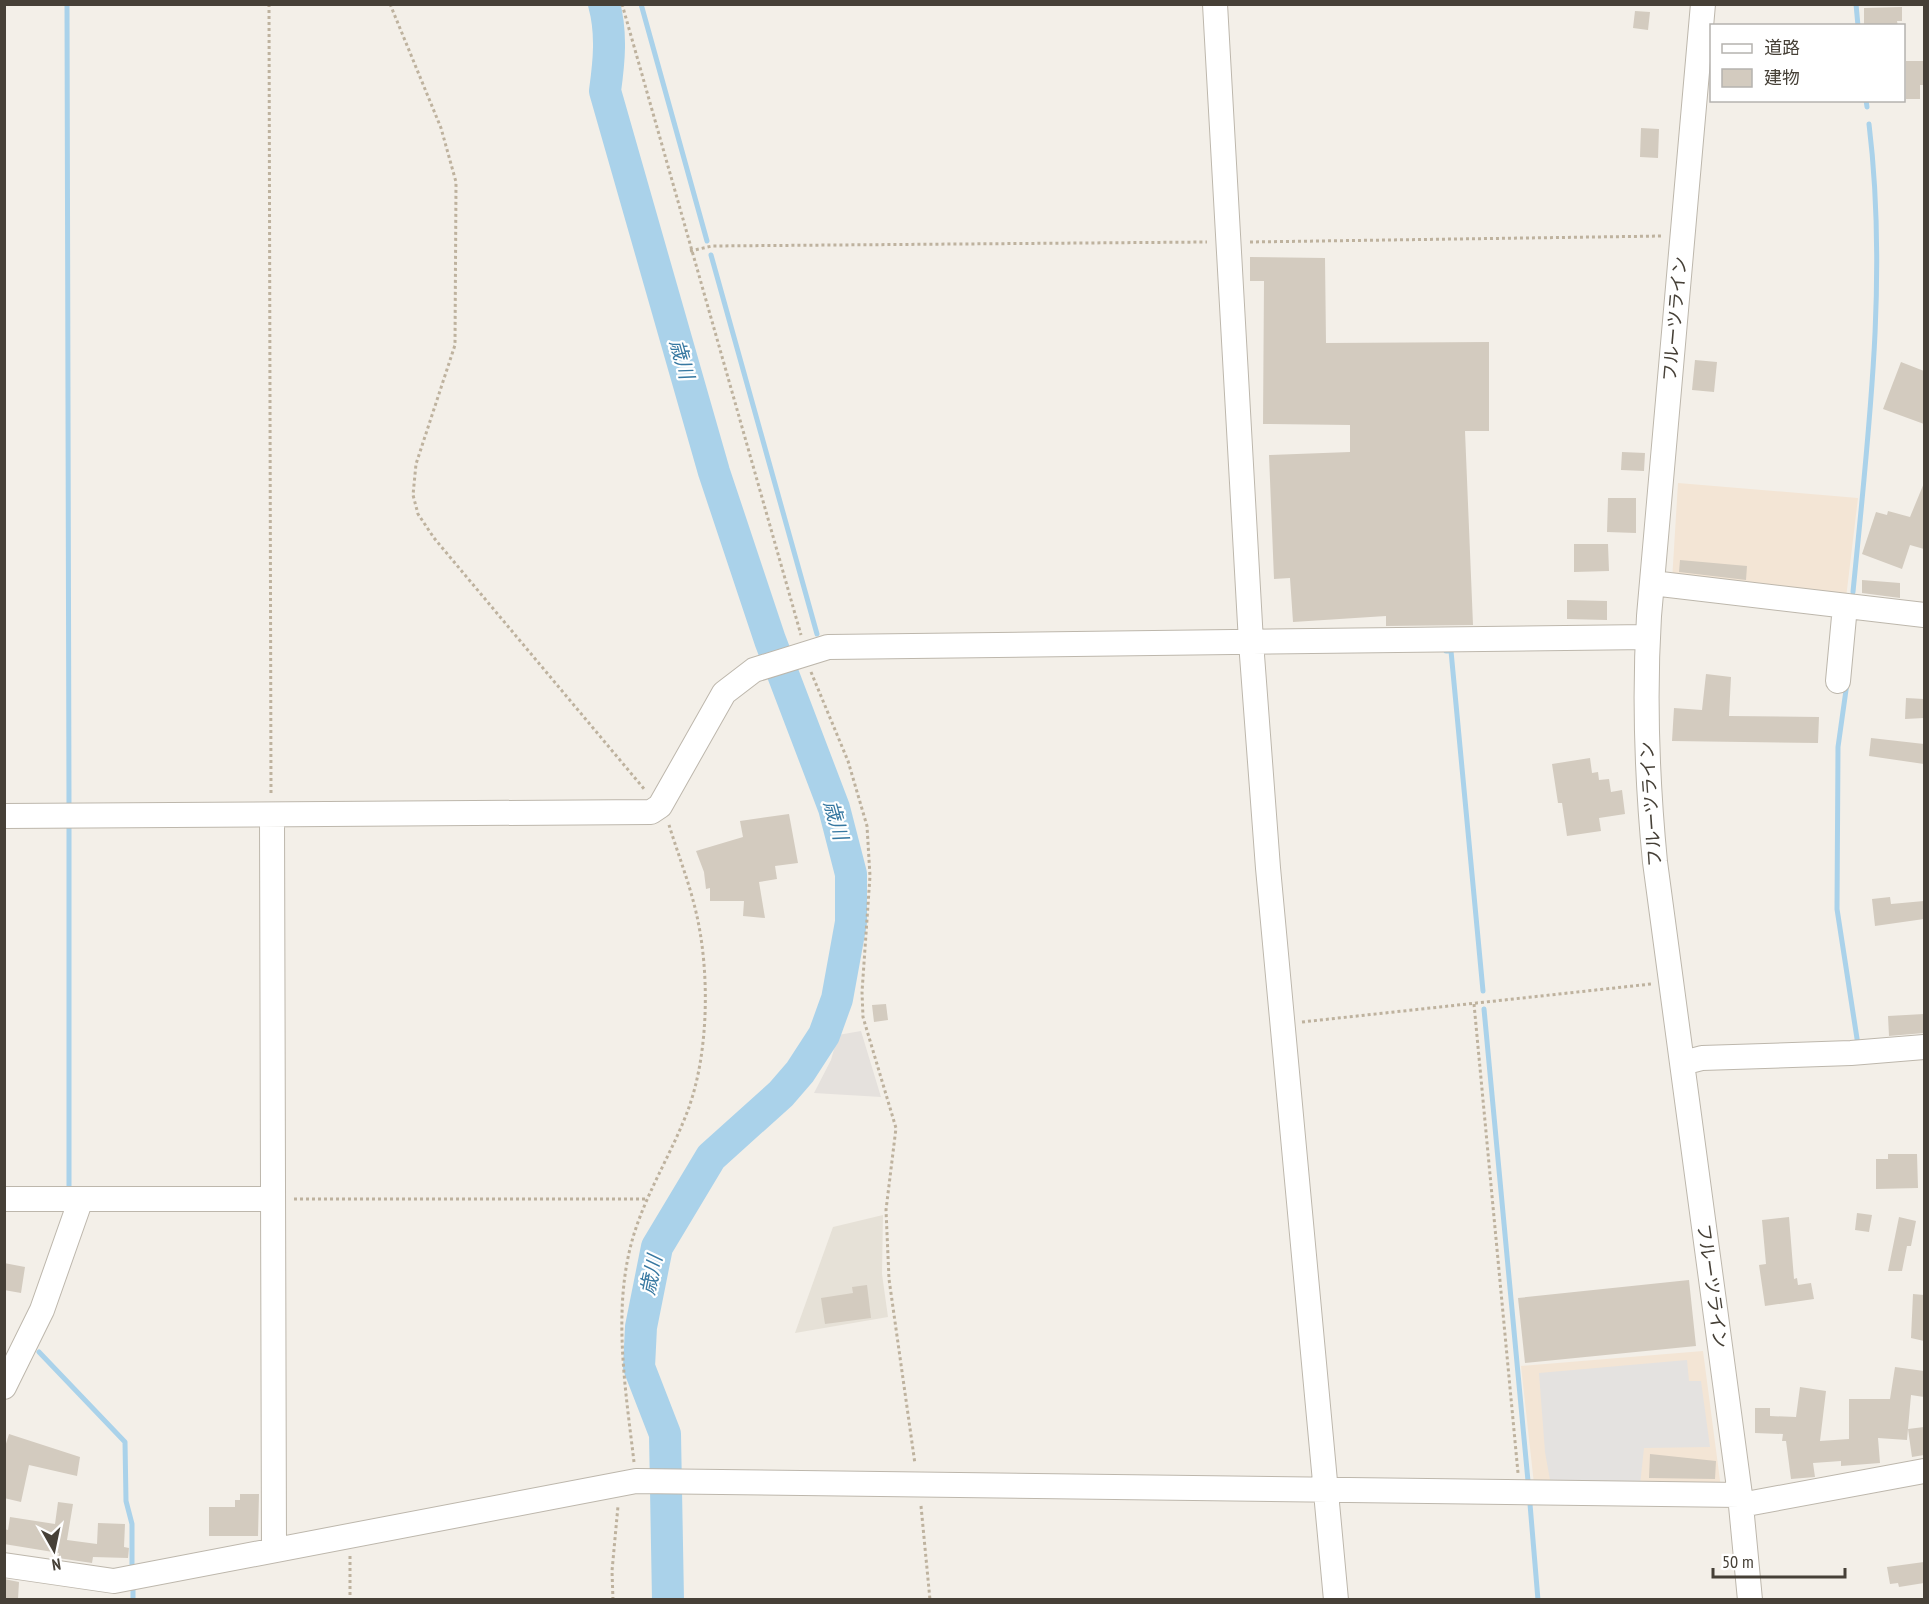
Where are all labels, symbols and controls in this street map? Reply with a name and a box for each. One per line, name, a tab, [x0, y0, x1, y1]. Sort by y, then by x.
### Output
legend	[1710, 24, 1905, 102]
text: 道路	[1764, 36, 1800, 59]
text: 建物	[1764, 66, 1800, 89]
street label: フルーツライン	[1658, 255, 1691, 383]
water label: 歳川	[664, 336, 701, 384]
street label: フルーツライン	[1635, 741, 1666, 868]
water label: 歳川	[818, 797, 855, 845]
street label: フルーツライン	[1692, 1222, 1733, 1350]
water label: 歳川	[634, 1251, 668, 1297]
north arrow	[24, 1520, 84, 1580]
scale bar	[1713, 1541, 1845, 1579]
text: 50 m	[1722, 1550, 1754, 1573]
text: N	[51, 1554, 62, 1575]

